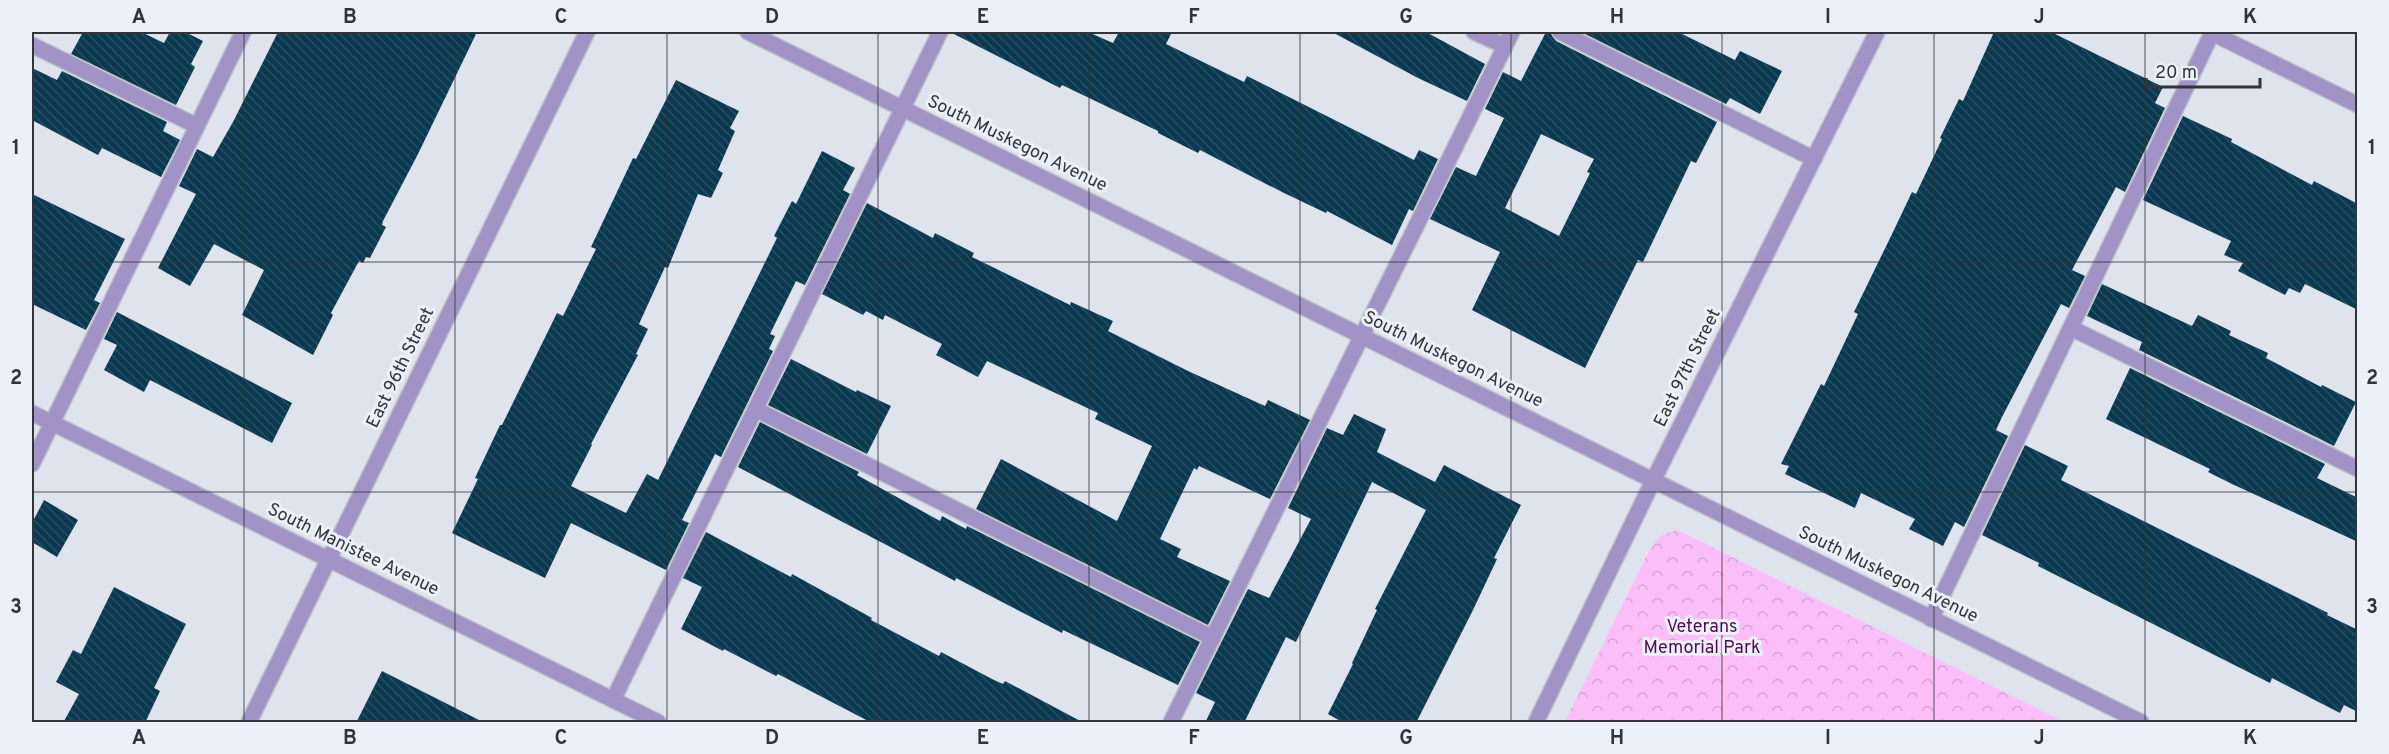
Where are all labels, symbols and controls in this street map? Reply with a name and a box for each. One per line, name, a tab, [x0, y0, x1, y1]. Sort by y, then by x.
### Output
text: A	[132, 5, 146, 31]
text: B	[343, 5, 357, 31]
text: C	[555, 5, 567, 31]
text: D	[765, 5, 779, 31]
text: E	[977, 5, 989, 31]
text: F	[1188, 5, 1200, 31]
text: G	[1399, 5, 1413, 31]
text: H	[1610, 5, 1624, 31]
text: I	[1825, 5, 1831, 31]
text: J	[2033, 5, 2045, 31]
text: K	[2243, 5, 2257, 31]
scale bar	[2146, 51, 2260, 89]
text: 20 m	[2155, 62, 2197, 85]
street label: South Muskegon Avenue	[923, 90, 1111, 198]
text: 1	[12, 136, 20, 162]
text: 1	[2368, 136, 2376, 162]
street label: East 96th Street	[362, 304, 440, 432]
street label: East 97th Street	[1649, 305, 1727, 431]
street label: South Muskegon Avenue	[1359, 306, 1547, 414]
text: 2	[10, 366, 22, 392]
text: 2	[2366, 366, 2378, 392]
street label: South Manistee Avenue	[263, 498, 443, 602]
street label: South Muskegon Avenue	[1794, 521, 1982, 629]
text: 3	[10, 595, 22, 621]
text: 3	[2366, 595, 2378, 621]
park label: Veterans Memorial Park	[1644, 616, 1760, 660]
text: A	[132, 726, 146, 752]
text: B	[343, 726, 357, 752]
text: C	[555, 726, 567, 752]
text: D	[765, 726, 779, 752]
text: E	[977, 726, 989, 752]
text: F	[1188, 726, 1200, 752]
text: G	[1399, 726, 1413, 752]
text: H	[1610, 726, 1624, 752]
text: I	[1825, 726, 1831, 752]
text: J	[2033, 726, 2045, 752]
text: K	[2243, 726, 2257, 752]

